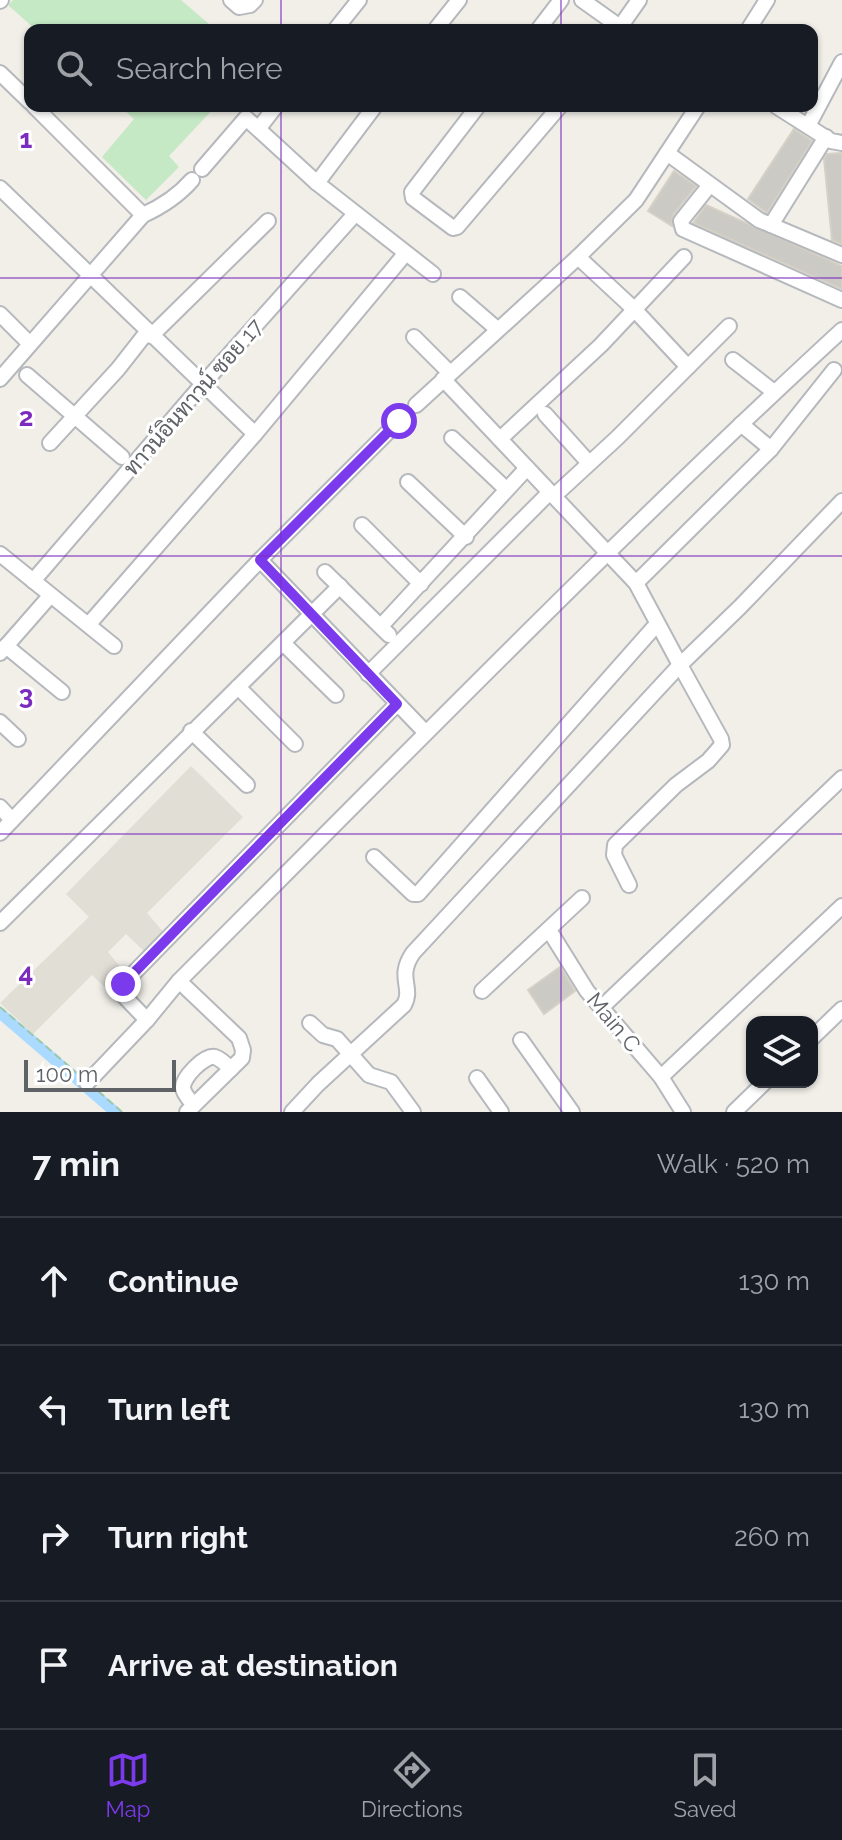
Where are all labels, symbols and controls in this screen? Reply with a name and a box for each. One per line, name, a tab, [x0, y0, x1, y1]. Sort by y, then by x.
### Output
search box	[24, 24, 818, 112]
icon: search	[52, 46, 96, 90]
text: Search here	[116, 51, 283, 86]
text: 1	[20, 124, 33, 154]
street label: ทาวน์อินทาวน์ ซอย 17	[117, 313, 268, 481]
text: 2	[19, 402, 33, 432]
route start	[381, 403, 417, 439]
text: 3	[19, 680, 33, 710]
text: 4	[19, 958, 33, 988]
route end	[105, 966, 141, 1002]
street label: Main C	[582, 987, 646, 1057]
map controls	[746, 1016, 818, 1088]
button: layers	[746, 1016, 818, 1088]
scale bar	[24, 1056, 176, 1092]
text: 100 m	[36, 1061, 98, 1087]
text: 7 min	[32, 1144, 120, 1184]
text: Walk · 520 m	[657, 1149, 810, 1179]
icon: ahead	[32, 1259, 76, 1303]
text: Continue	[108, 1264, 239, 1299]
text: 130 m	[739, 1266, 810, 1296]
icon: left	[32, 1387, 76, 1431]
text: Turn left	[108, 1392, 230, 1427]
text: 130 m	[739, 1394, 810, 1424]
icon: right	[32, 1515, 76, 1559]
text: Turn right	[108, 1520, 248, 1555]
text: 260 m	[734, 1522, 810, 1552]
icon: arrive	[32, 1643, 76, 1687]
text: Arrive at destination	[108, 1648, 398, 1683]
tab: Map	[105, 1748, 150, 1822]
tab: Directions	[361, 1748, 463, 1822]
tab: Saved	[674, 1748, 737, 1822]

